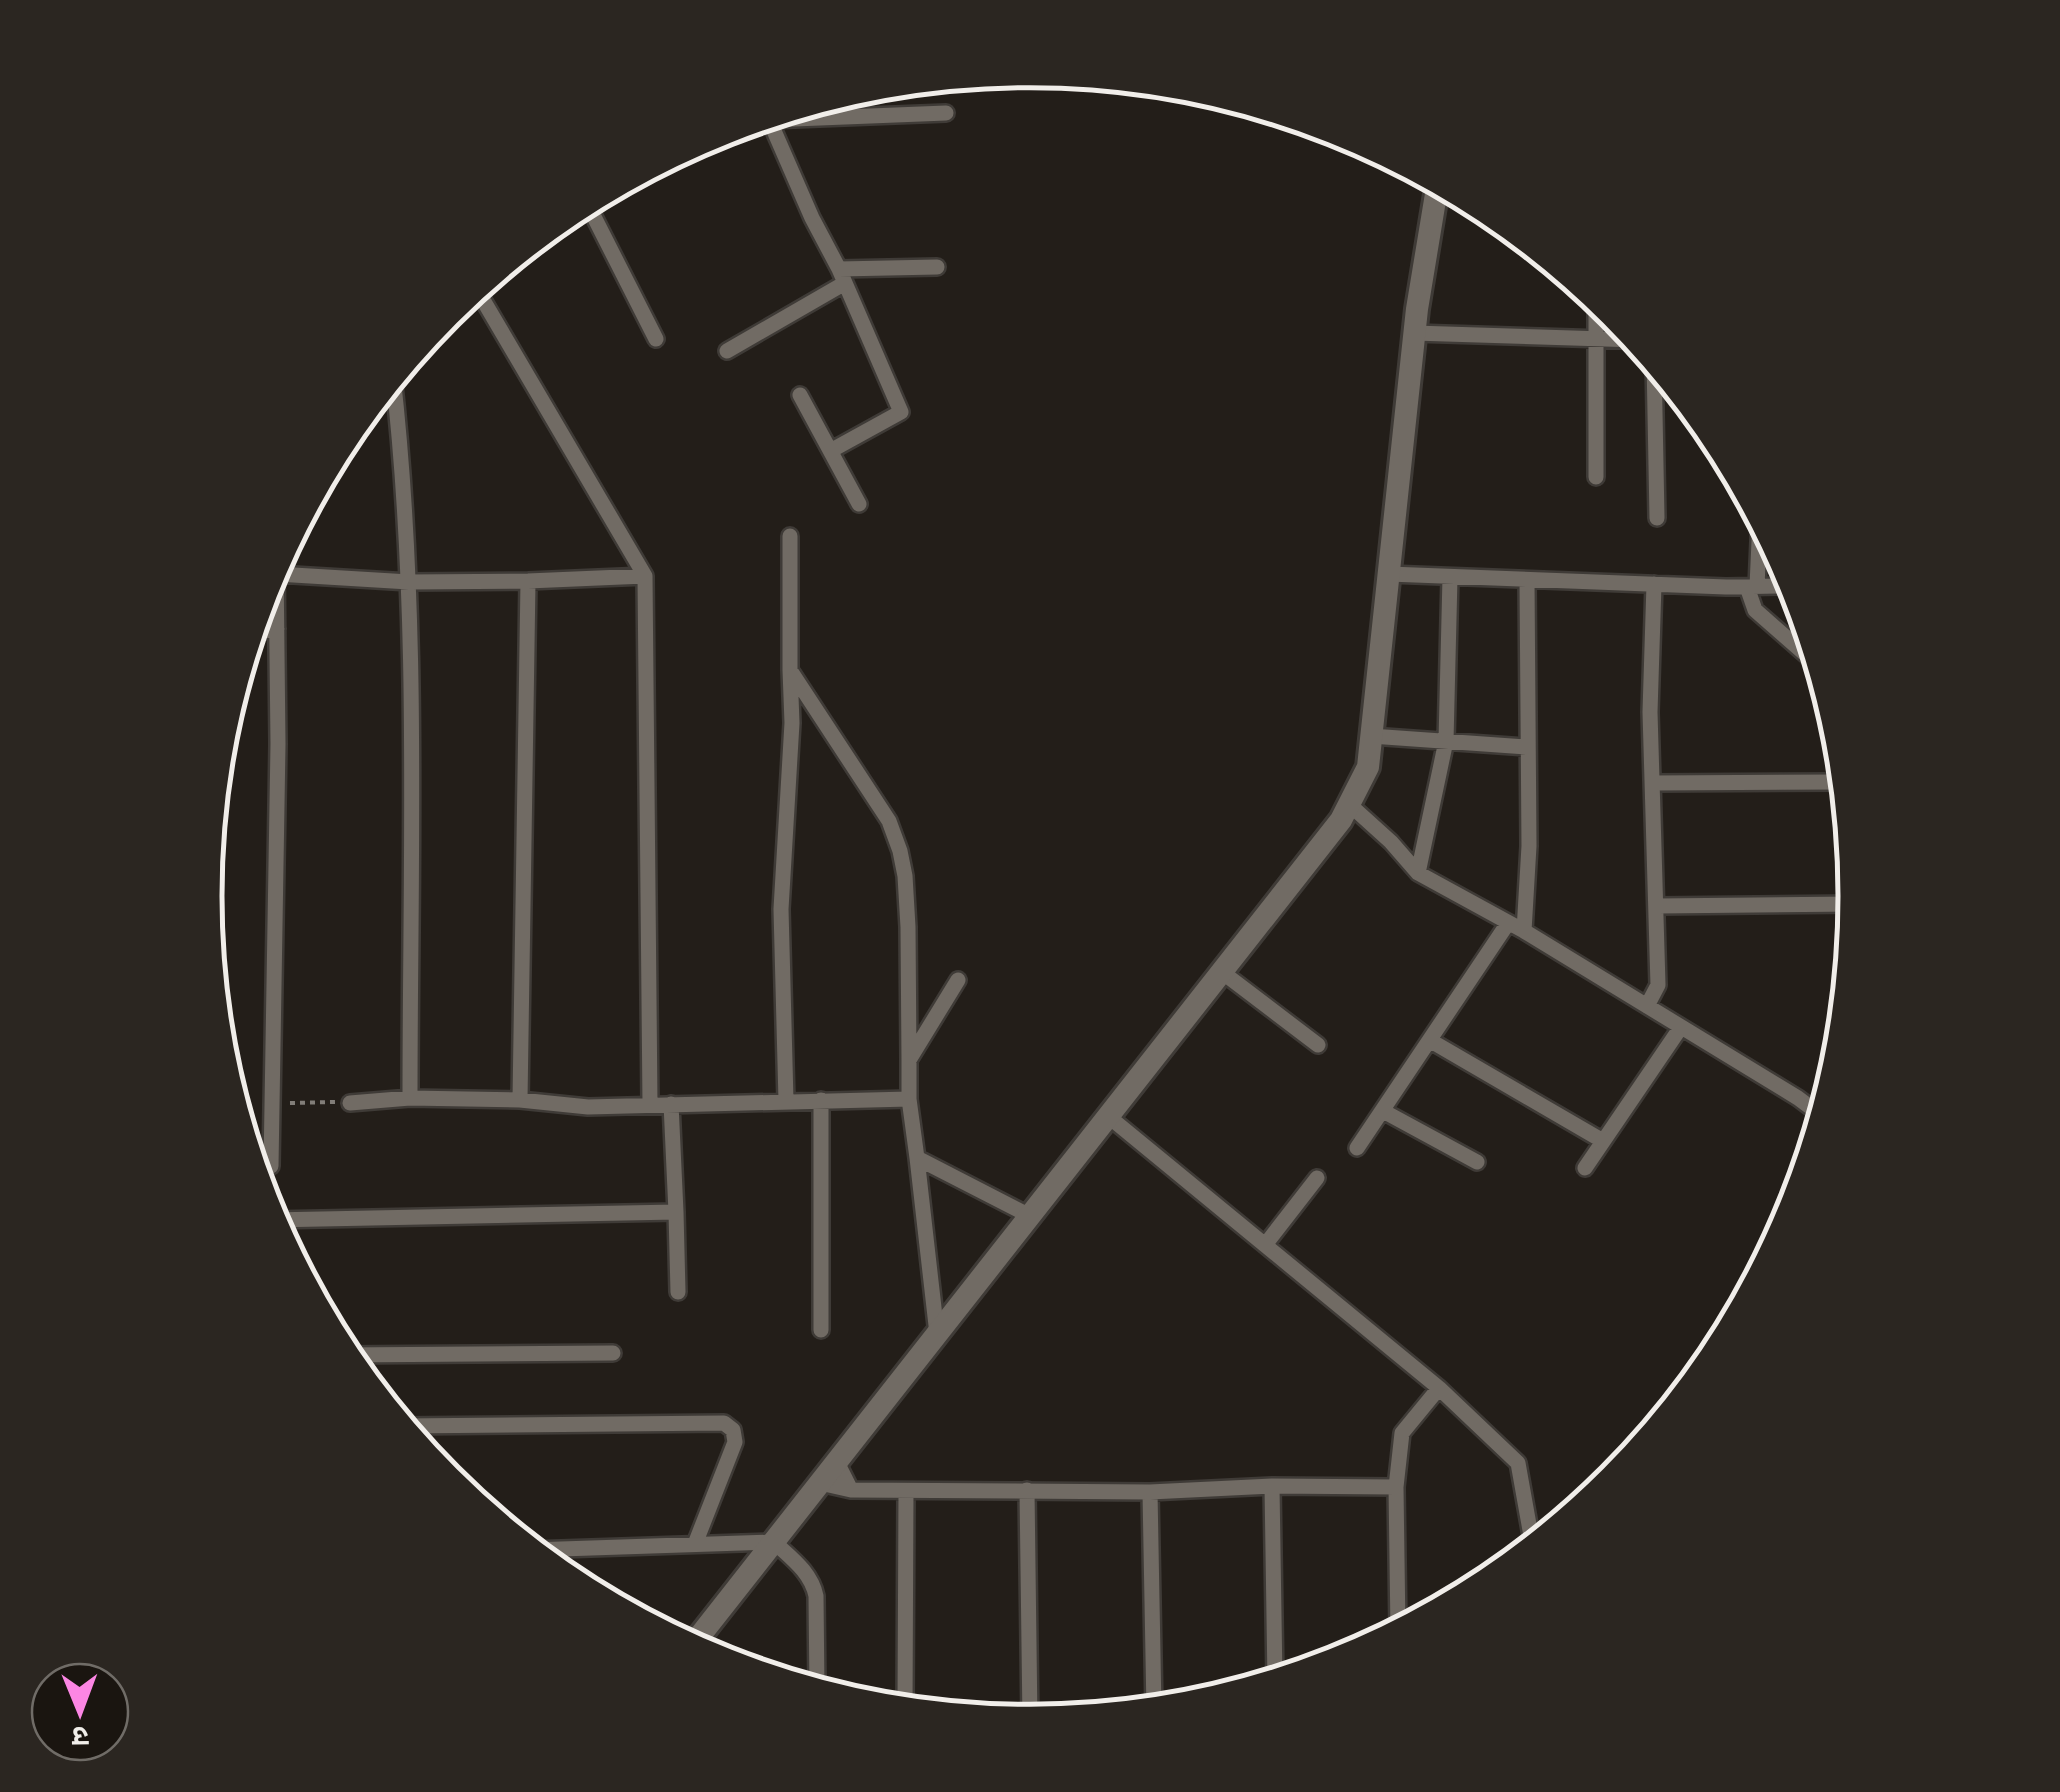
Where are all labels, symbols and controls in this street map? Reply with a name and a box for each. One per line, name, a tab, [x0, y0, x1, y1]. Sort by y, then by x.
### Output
north arrow	[30, 1662, 130, 1762]
text: उ	[71, 1720, 89, 1753]

